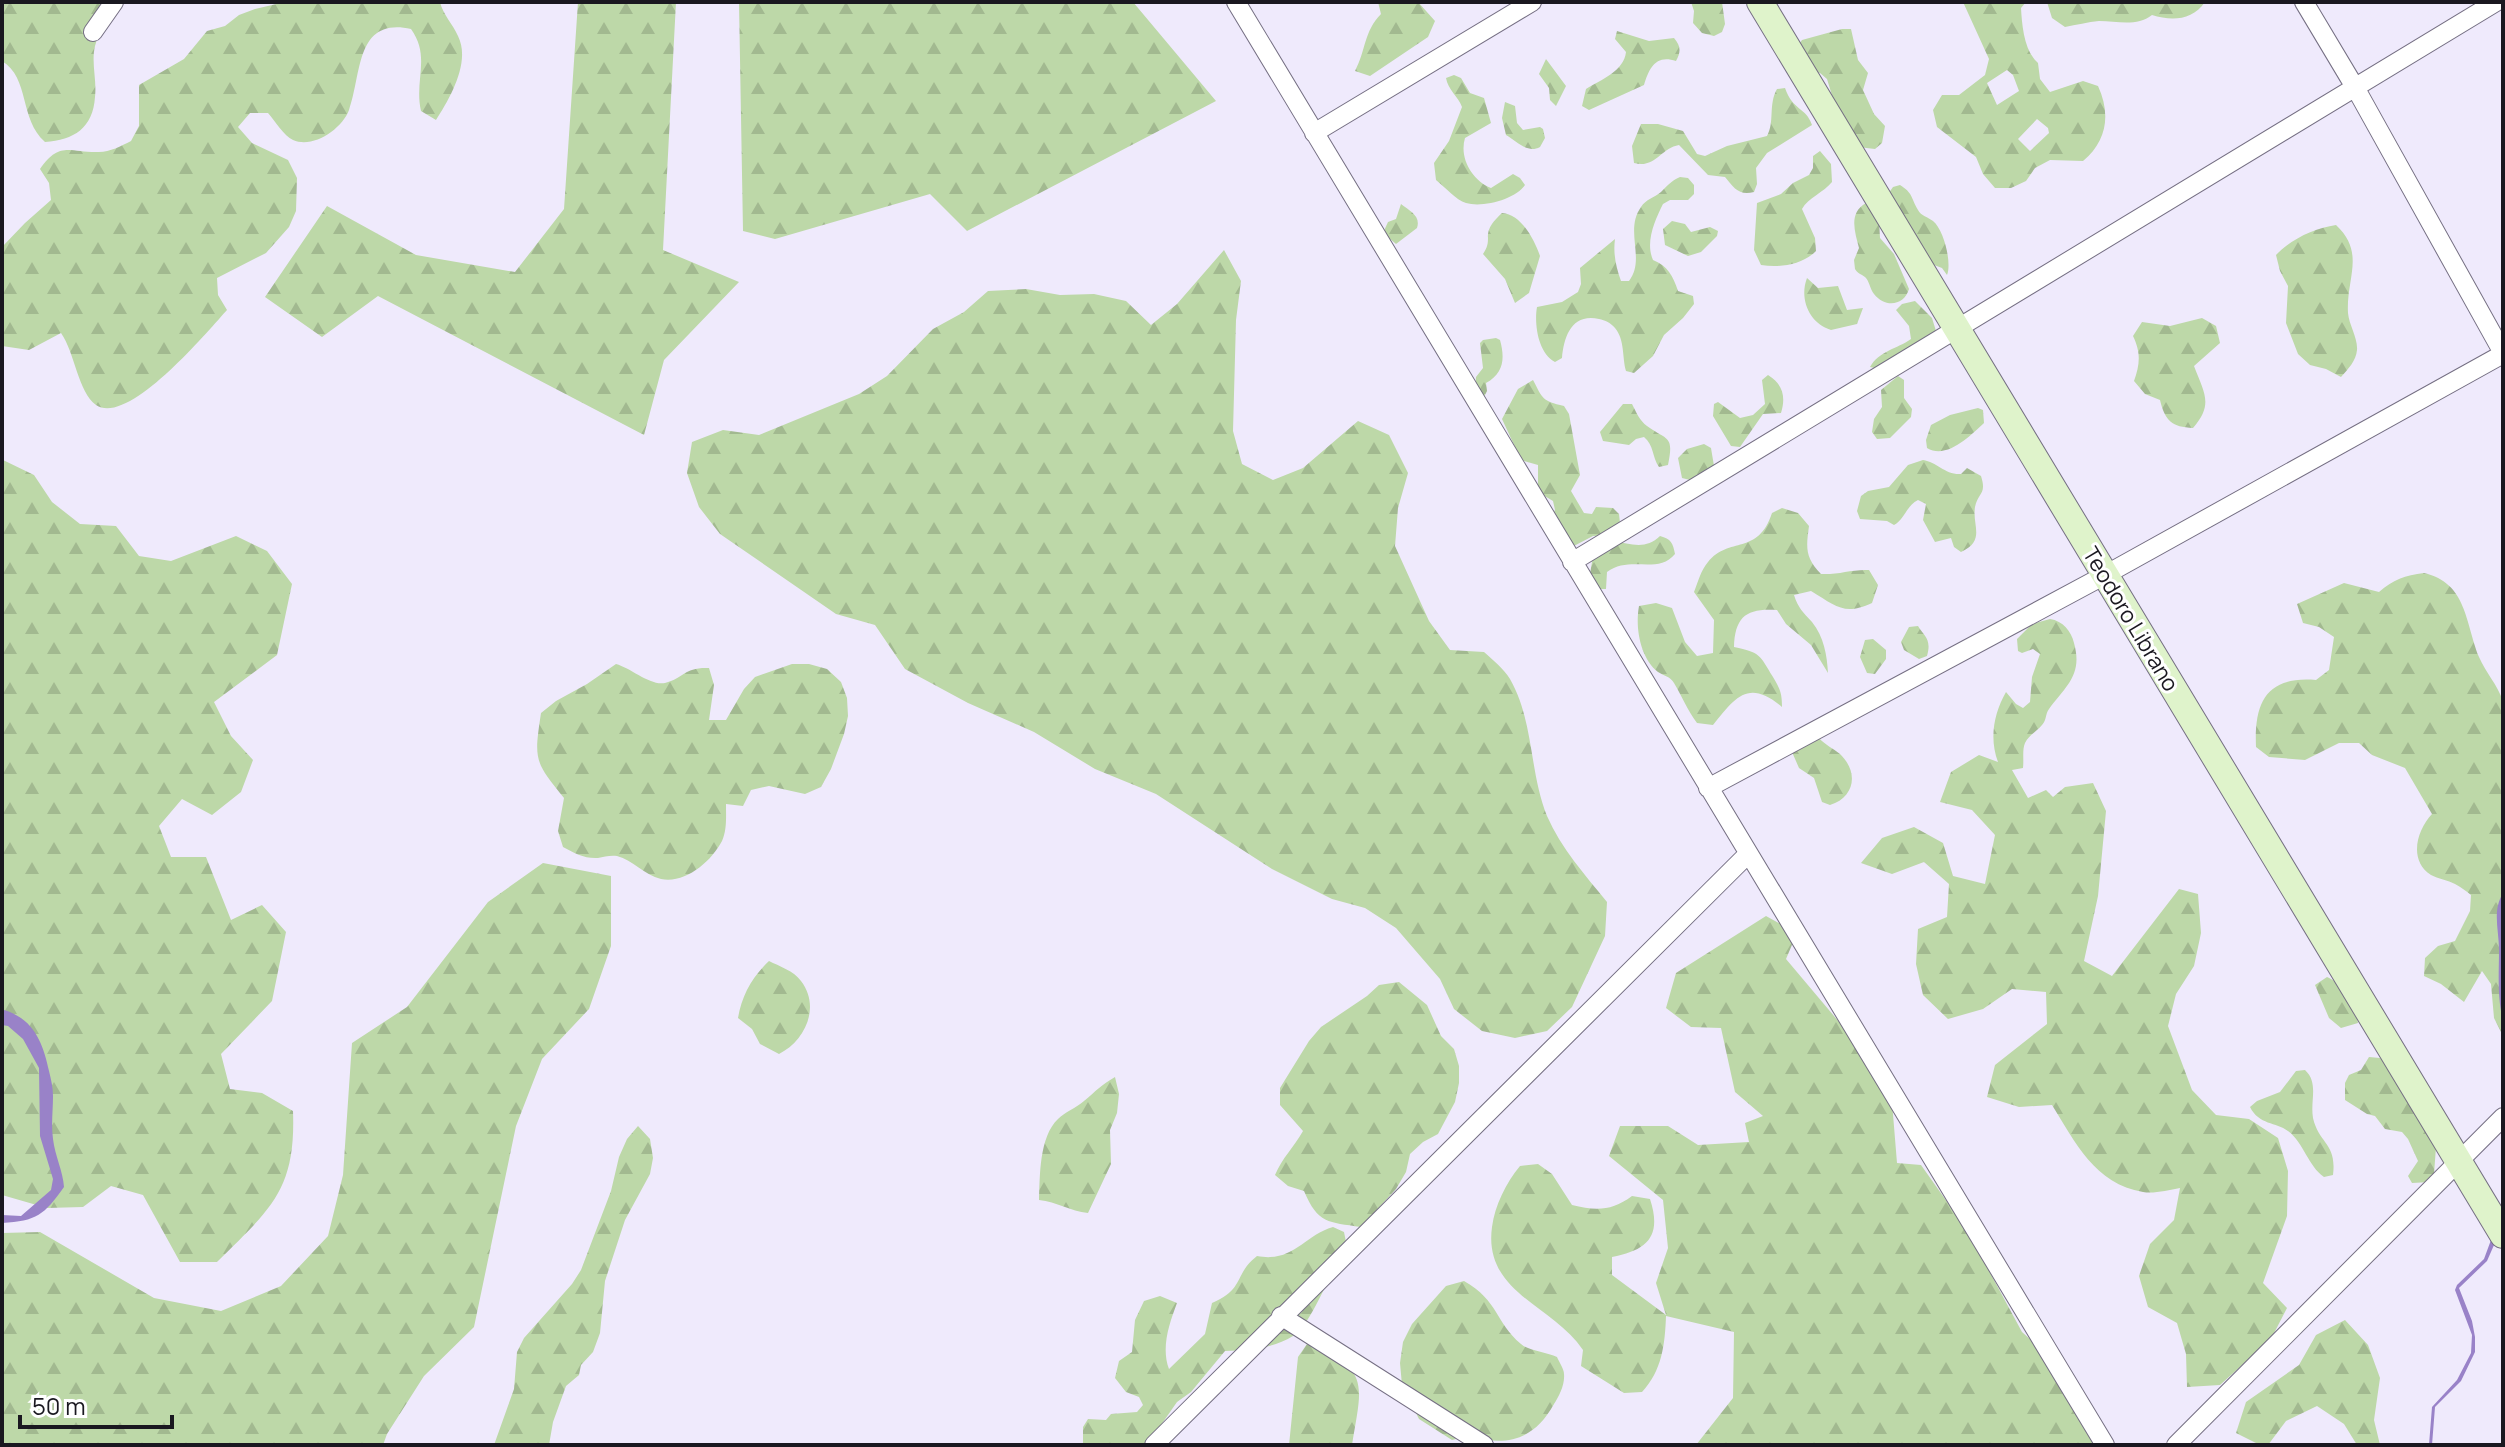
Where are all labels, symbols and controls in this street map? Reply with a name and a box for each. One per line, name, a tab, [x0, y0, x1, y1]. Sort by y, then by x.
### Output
street label: Teodoro Librano	[2076, 541, 2186, 697]
scale bar	[20, 1379, 172, 1429]
text: 50 m	[32, 1389, 86, 1422]

